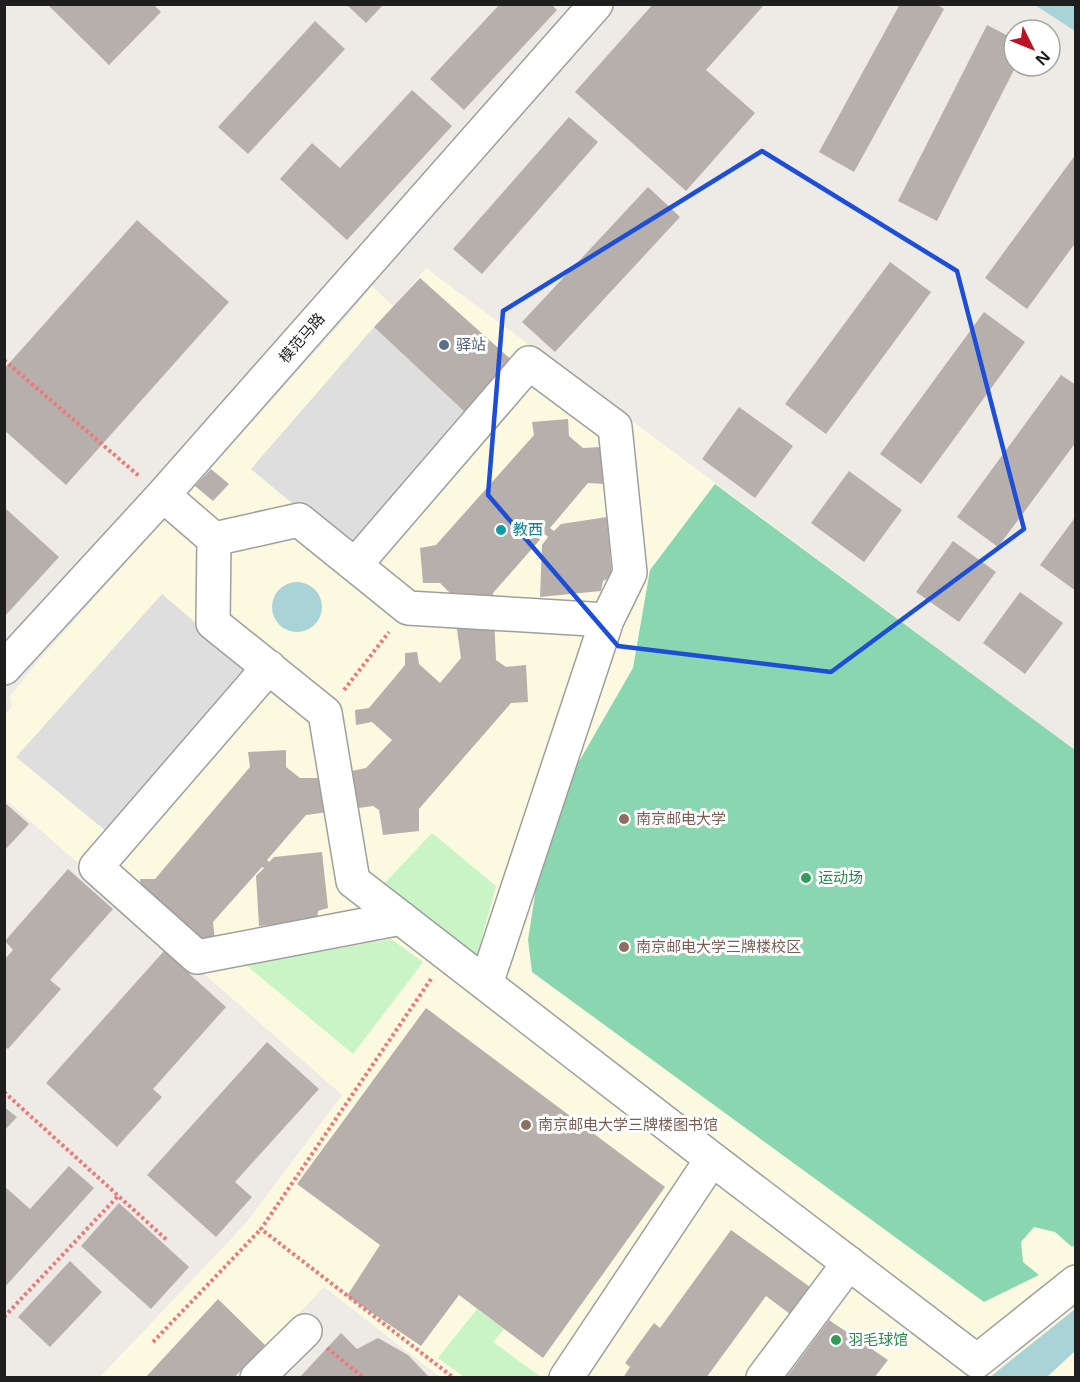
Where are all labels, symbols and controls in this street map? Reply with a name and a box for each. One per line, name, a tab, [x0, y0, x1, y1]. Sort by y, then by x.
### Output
north arrow	[1002, 18, 1062, 78]
text: N	[1030, 46, 1055, 70]
street label: 模范马路	[274, 308, 328, 367]
place label: 驿站	[456, 334, 486, 354]
marker: 驿站	[437, 338, 451, 352]
place label: 教西	[513, 519, 543, 539]
marker: 教西	[494, 523, 508, 537]
place label: 南京邮电大学	[636, 808, 726, 828]
marker: 南京邮电大学	[617, 812, 631, 826]
place label: 运动场	[818, 867, 863, 887]
marker: 运动场	[799, 871, 813, 885]
place label: 南京邮电大学三牌楼校区	[636, 936, 801, 956]
marker: 南京邮电大学三牌楼校区	[617, 940, 631, 954]
place label: 南京邮电大学三牌楼图书馆	[538, 1114, 718, 1134]
marker: 南京邮电大学三牌楼图书馆	[519, 1118, 533, 1132]
place label: 羽毛球馆	[848, 1329, 908, 1349]
marker: 羽毛球馆	[829, 1333, 843, 1347]

